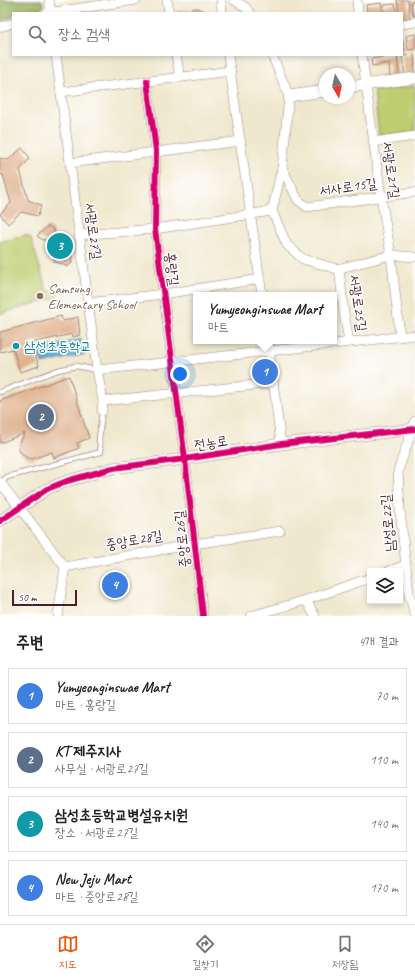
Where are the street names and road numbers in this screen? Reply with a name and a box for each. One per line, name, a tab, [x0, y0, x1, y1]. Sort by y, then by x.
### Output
street label: 서광로21길	[379, 140, 404, 200]
street label: 서사로15길	[318, 174, 378, 199]
street label: 서광로27길	[81, 201, 105, 261]
street label: 홍랑길	[162, 251, 183, 288]
street label: 서광로25길	[346, 273, 371, 333]
street label: 전농로	[193, 432, 229, 454]
street label: 남성로22길	[377, 493, 399, 552]
street label: 중앙로26길	[170, 509, 193, 569]
street label: 중앙로28길	[104, 526, 165, 553]

